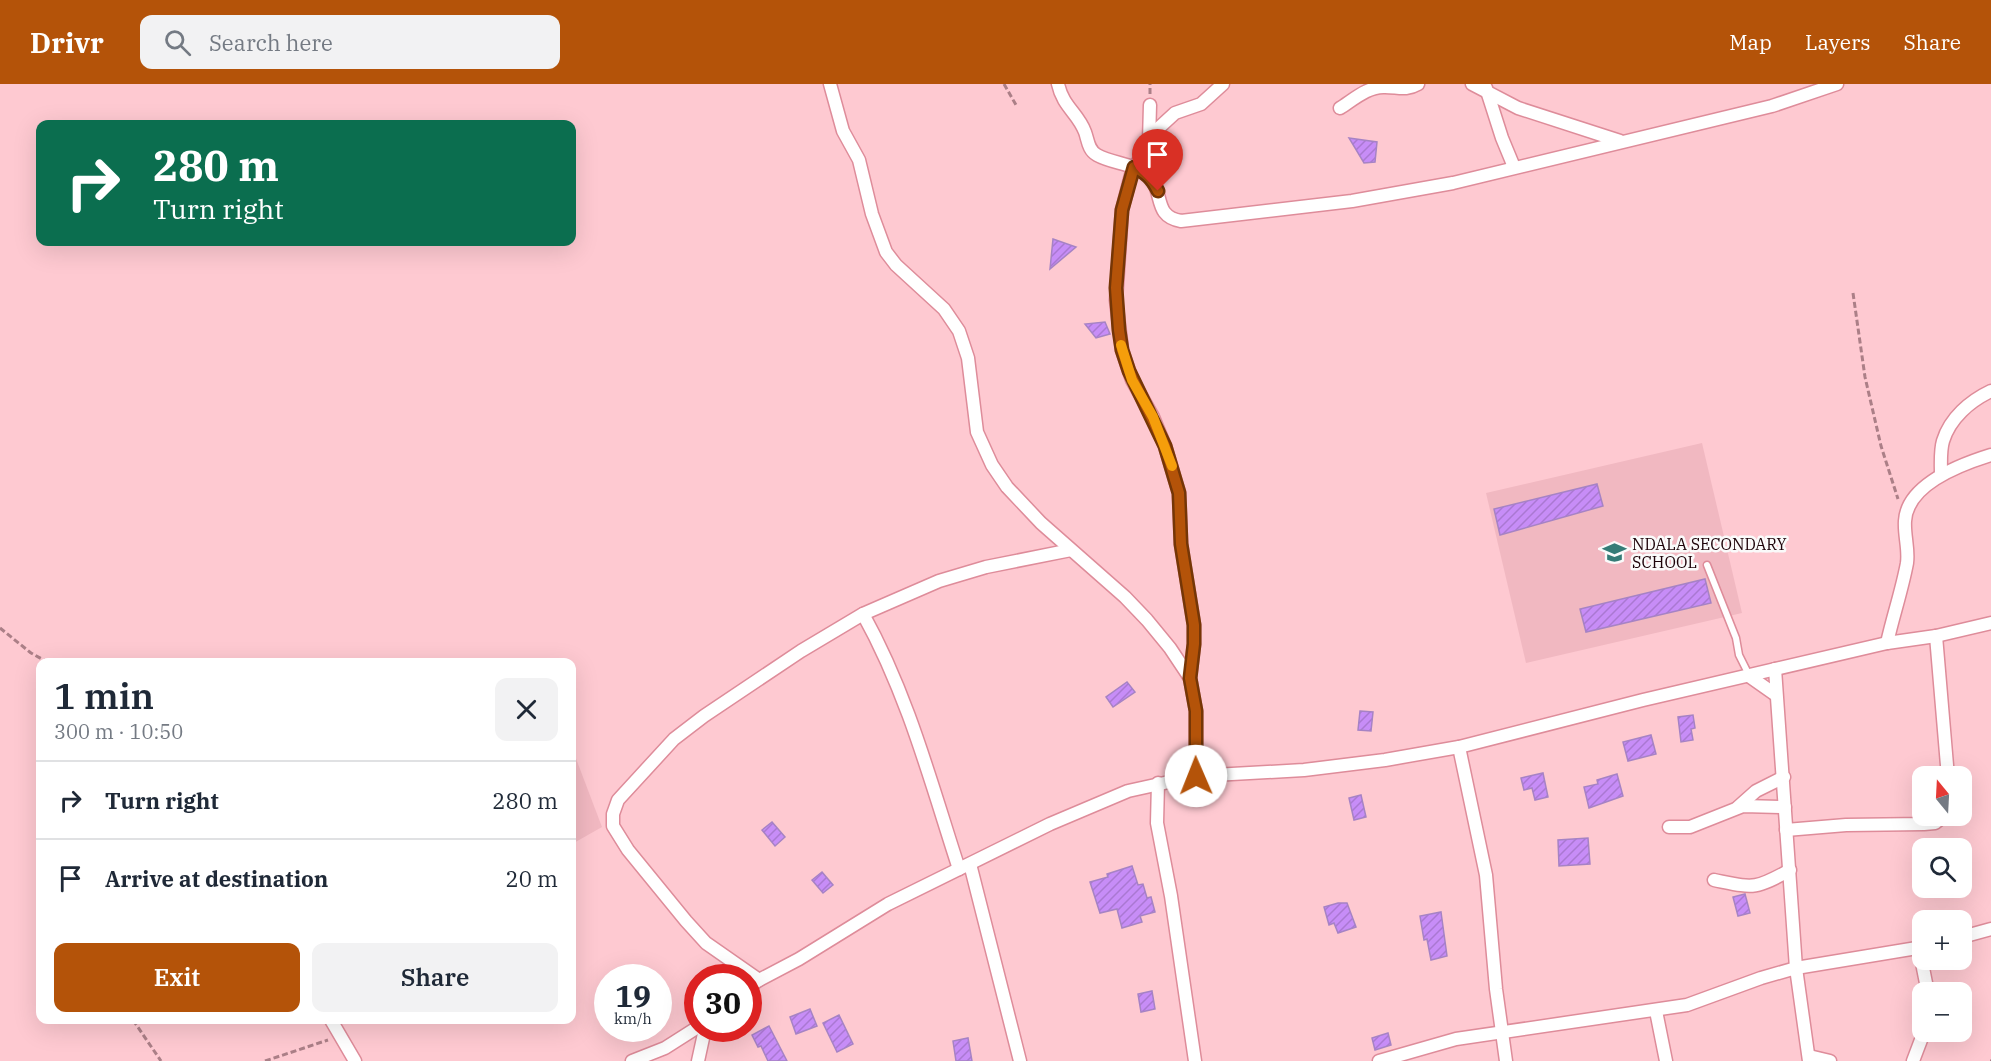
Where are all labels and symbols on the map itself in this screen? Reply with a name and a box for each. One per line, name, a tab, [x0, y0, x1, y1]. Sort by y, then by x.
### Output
pin	[1132, 129, 1183, 191]
place label: NDALA SECONDARY SCHOOL	[1632, 534, 1787, 572]
school or university icon: NDALA SECONDARY SCHOOL	[1601, 540, 1627, 566]
position arrow	[1164, 744, 1228, 808]
north arrow	[1912, 766, 1972, 826]
speed limit sign: 30	[684, 964, 762, 1042]

